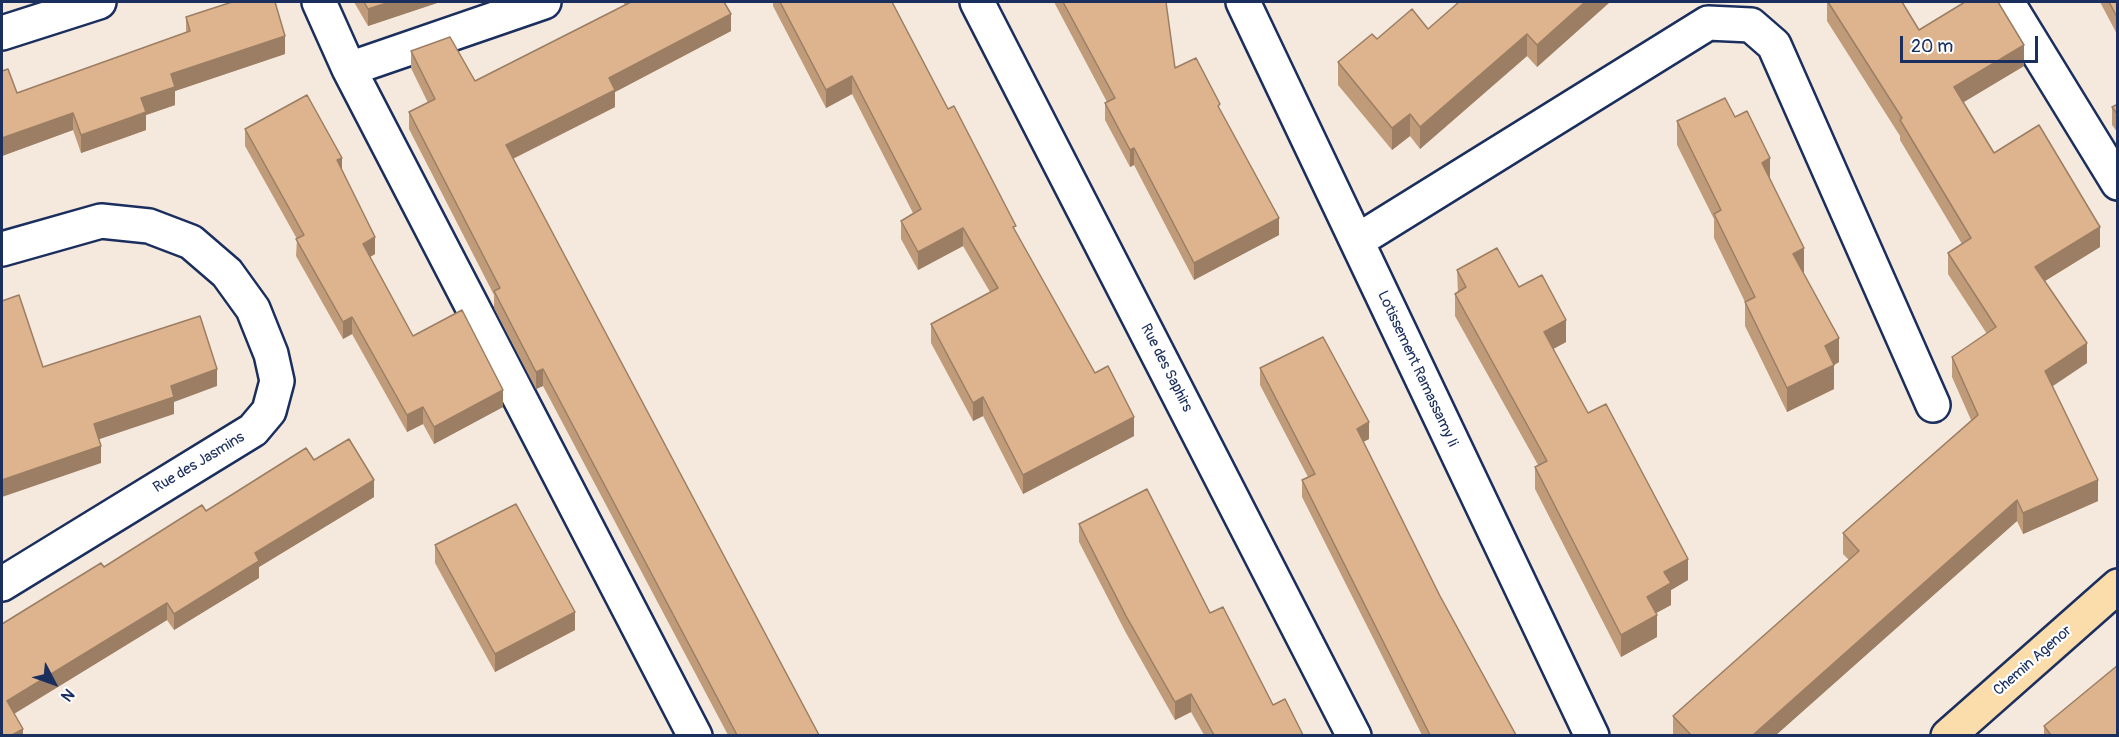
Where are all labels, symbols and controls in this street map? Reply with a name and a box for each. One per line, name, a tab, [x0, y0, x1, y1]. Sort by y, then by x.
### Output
scale bar	[1903, 24, 2041, 62]
text: 20 m	[1911, 35, 1953, 58]
street label: Lotissement Ramassamy Ii	[1373, 288, 1461, 450]
street label: Rue des Saphirs	[1136, 321, 1196, 415]
street label: Rue des Jasmins	[150, 429, 248, 497]
street label: Chemin Agenor	[1990, 622, 2076, 700]
north arrow	[24, 653, 84, 713]
text: N	[56, 684, 79, 705]

